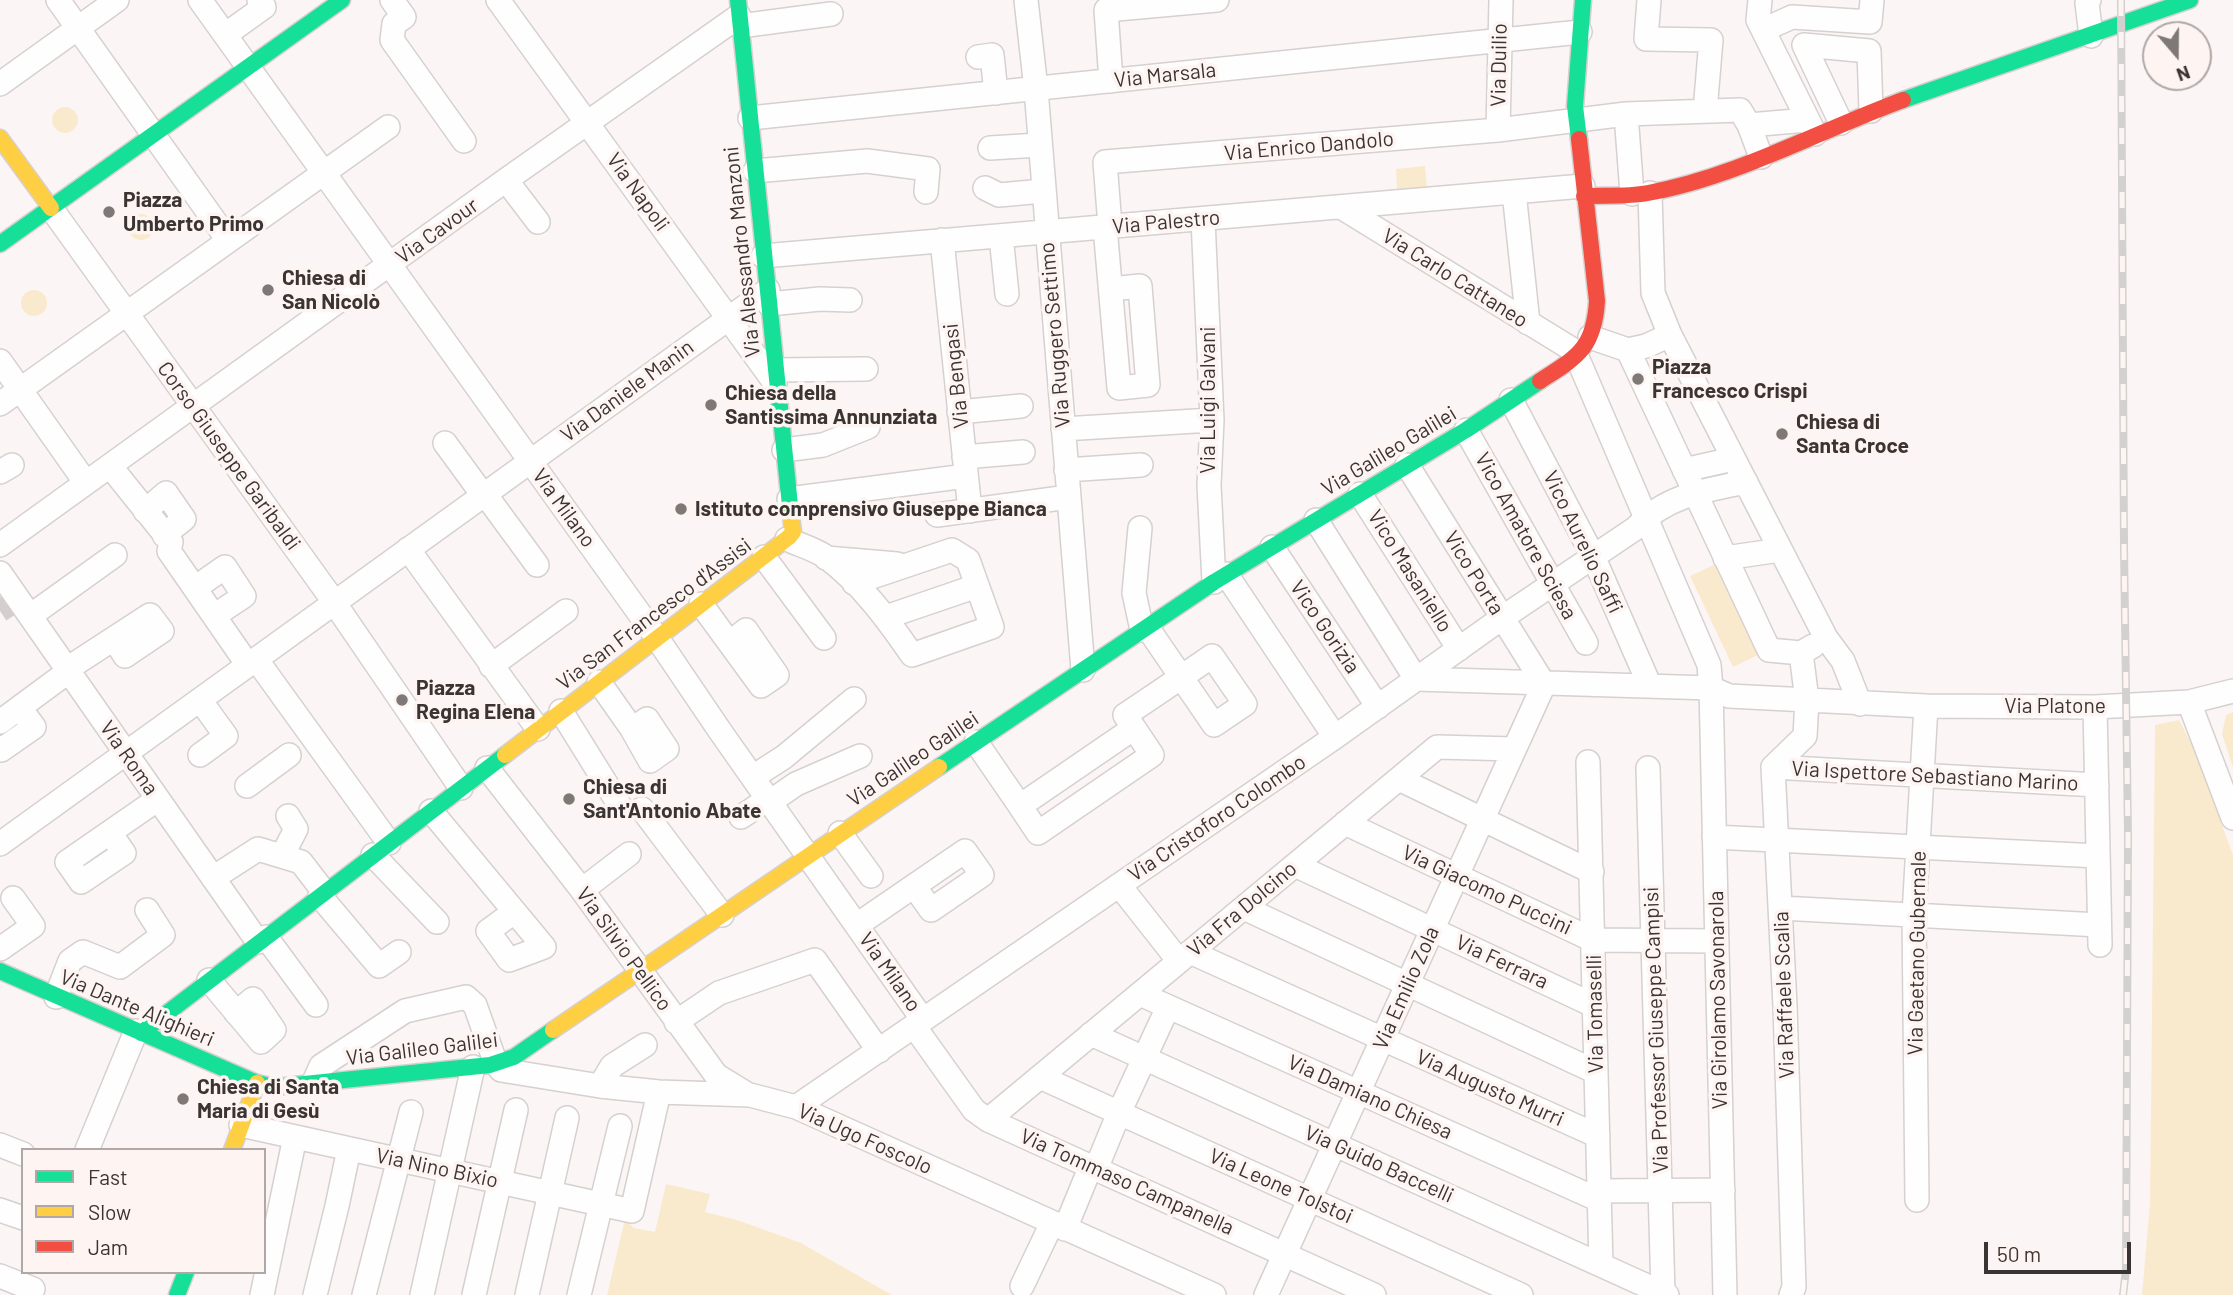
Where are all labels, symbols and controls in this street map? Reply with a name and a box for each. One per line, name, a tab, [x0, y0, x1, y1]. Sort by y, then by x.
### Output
north arrow	[2142, 21, 2212, 91]
street label: Via Duilio	[1486, 23, 1512, 107]
street label: Via Marsala	[1113, 57, 1217, 93]
text: N	[2174, 61, 2194, 87]
street label: Via Enrico Dandolo	[1223, 126, 1395, 166]
street label: Via Alessandro Manzoni	[718, 145, 766, 359]
street label: Via Napoli	[601, 148, 675, 236]
place label: Piazza Umberto Primo	[123, 187, 264, 237]
street label: Via Cavour	[391, 193, 483, 269]
marker: Piazza Umberto Primo	[101, 204, 117, 220]
street label: Via Palestro	[1111, 205, 1221, 239]
street label: Via Carlo Cattaneo	[1377, 223, 1533, 333]
street label: Via Ruggero Settimo	[1034, 241, 1076, 429]
place label: Chiesa di San Nicolò	[282, 265, 380, 315]
marker: Chiesa di San Nicolò	[260, 282, 276, 298]
street label: Via Bengasi	[938, 322, 974, 430]
street label: Via Luigi Galvani	[1195, 326, 1221, 474]
street label: Via Daniele Manin	[556, 334, 698, 448]
place label: Piazza Francesco Crispi	[1652, 354, 1808, 404]
street label: Corso Giuseppe Garibaldi	[152, 357, 306, 555]
marker: Piazza Francesco Crispi	[1630, 371, 1646, 387]
place label: Chiesa della Santissima Annunziata	[725, 380, 937, 430]
marker: Chiesa della Santissima Annunziata	[703, 397, 719, 413]
street label: Via Galileo Galilei	[1317, 401, 1461, 501]
place label: Chiesa di Santa Croce	[1796, 409, 1909, 459]
marker: Chiesa di Santa Croce	[1774, 426, 1790, 442]
street label: Vico Amatore Sciesa	[1470, 448, 1582, 624]
street label: Via Milano	[527, 464, 601, 552]
street label: Vico Aurelio Saffi	[1538, 467, 1628, 617]
place label: Istituto comprensivo Giuseppe Bianca	[695, 496, 1047, 522]
marker: Istituto comprensivo Giuseppe Bianca	[673, 501, 689, 517]
street label: Vico Masaniello	[1362, 505, 1458, 637]
street label: Vico Porta	[1438, 526, 1510, 620]
street label: Via San Francesco d'Assisi	[552, 533, 756, 695]
street label: Vico Gorizia	[1285, 576, 1365, 678]
place label: Piazza Regina Elena	[416, 675, 535, 725]
marker: Piazza Regina Elena	[394, 692, 410, 708]
street label: Via Platone	[2004, 693, 2106, 719]
street label: Via Galileo Galilei	[843, 706, 983, 812]
street label: Via Roma	[94, 716, 164, 800]
street label: Via Cristoforo Colombo	[1123, 749, 1311, 887]
street label: Via Ispettore Sebastiano Marino	[1791, 756, 2079, 796]
place label: Chiesa di Sant'Antonio Abate	[583, 774, 762, 824]
marker: Chiesa di Sant'Antonio Abate	[561, 791, 577, 807]
street label: Via Giacomo Puccini	[1398, 840, 1576, 940]
street label: Via Gaetano Gubernale	[1903, 850, 1931, 1056]
street label: Via Fra Dolcino	[1182, 856, 1302, 962]
street label: Via Silvio Pellico	[571, 882, 677, 1016]
street label: Via Professor Giuseppe Campisi	[1638, 886, 1674, 1174]
street label: Via Girolamo Savonarola	[1703, 890, 1733, 1110]
street label: Via Raffaele Scalia	[1768, 911, 1800, 1079]
street label: Via Emilio Zola	[1368, 922, 1444, 1054]
street label: Via Milano	[854, 927, 926, 1017]
street label: Via Ferrara	[1452, 930, 1552, 994]
street label: Via Tomaselli	[1581, 954, 1609, 1074]
street label: Via Dante Alighieri	[56, 964, 218, 1052]
street label: Via Galileo Galilei	[345, 1027, 499, 1071]
street label: Via Augusto Murri	[1412, 1044, 1568, 1132]
street label: Via Damiano Chiesa	[1284, 1049, 1456, 1145]
place label: Chiesa di Santa Maria di Gesù	[197, 1074, 339, 1124]
marker: Chiesa di Santa Maria di Gesù	[175, 1091, 191, 1107]
street label: Via Ugo Foscolo	[794, 1098, 936, 1180]
street label: Via Guido Baccelli	[1300, 1120, 1458, 1208]
street label: Via Tommaso Campanella	[1016, 1123, 1238, 1241]
street label: Via Nino Bixio	[374, 1143, 500, 1193]
street label: Via Leone Tolstoi	[1205, 1143, 1357, 1229]
legend	[21, 1148, 266, 1274]
text: Fast	[88, 1164, 128, 1189]
text: Slow	[88, 1199, 131, 1224]
scale bar	[1988, 1228, 2135, 1272]
text: Jam	[88, 1234, 128, 1259]
text: 50 m	[1997, 1241, 2041, 1266]

